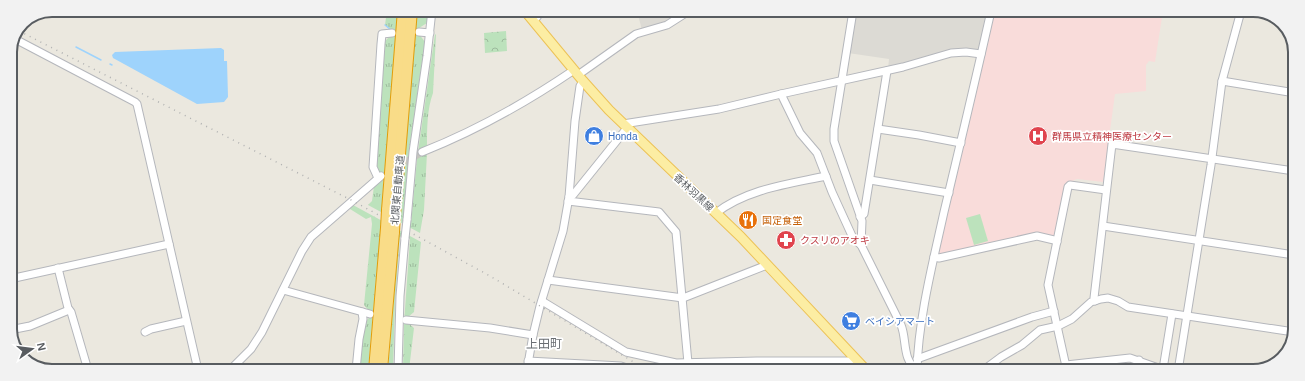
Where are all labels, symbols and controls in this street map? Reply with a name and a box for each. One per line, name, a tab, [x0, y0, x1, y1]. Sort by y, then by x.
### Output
shop icon: Honda	[583, 125, 605, 147]
hospital icon: 群馬県立精神医療センター	[1027, 125, 1049, 147]
place label: Honda	[608, 131, 638, 142]
place label: 群馬県立精神医療センター	[1052, 131, 1172, 142]
street label: 北関東自動車道	[389, 155, 406, 225]
street label: 香林羽黒線	[672, 171, 716, 213]
restaurant icon: 国定食堂	[737, 209, 759, 231]
place label: 国定食堂	[762, 215, 802, 226]
pharmacy icon: クスリのアオキ	[775, 229, 797, 251]
place label: クスリのアオキ	[800, 235, 870, 246]
supermarket icon: ベイシアマート	[840, 310, 862, 332]
place label: ベイシアマート	[865, 316, 935, 327]
north arrow	[12, 329, 52, 369]
district label: 上田町	[526, 337, 562, 351]
text: N	[35, 341, 48, 352]

